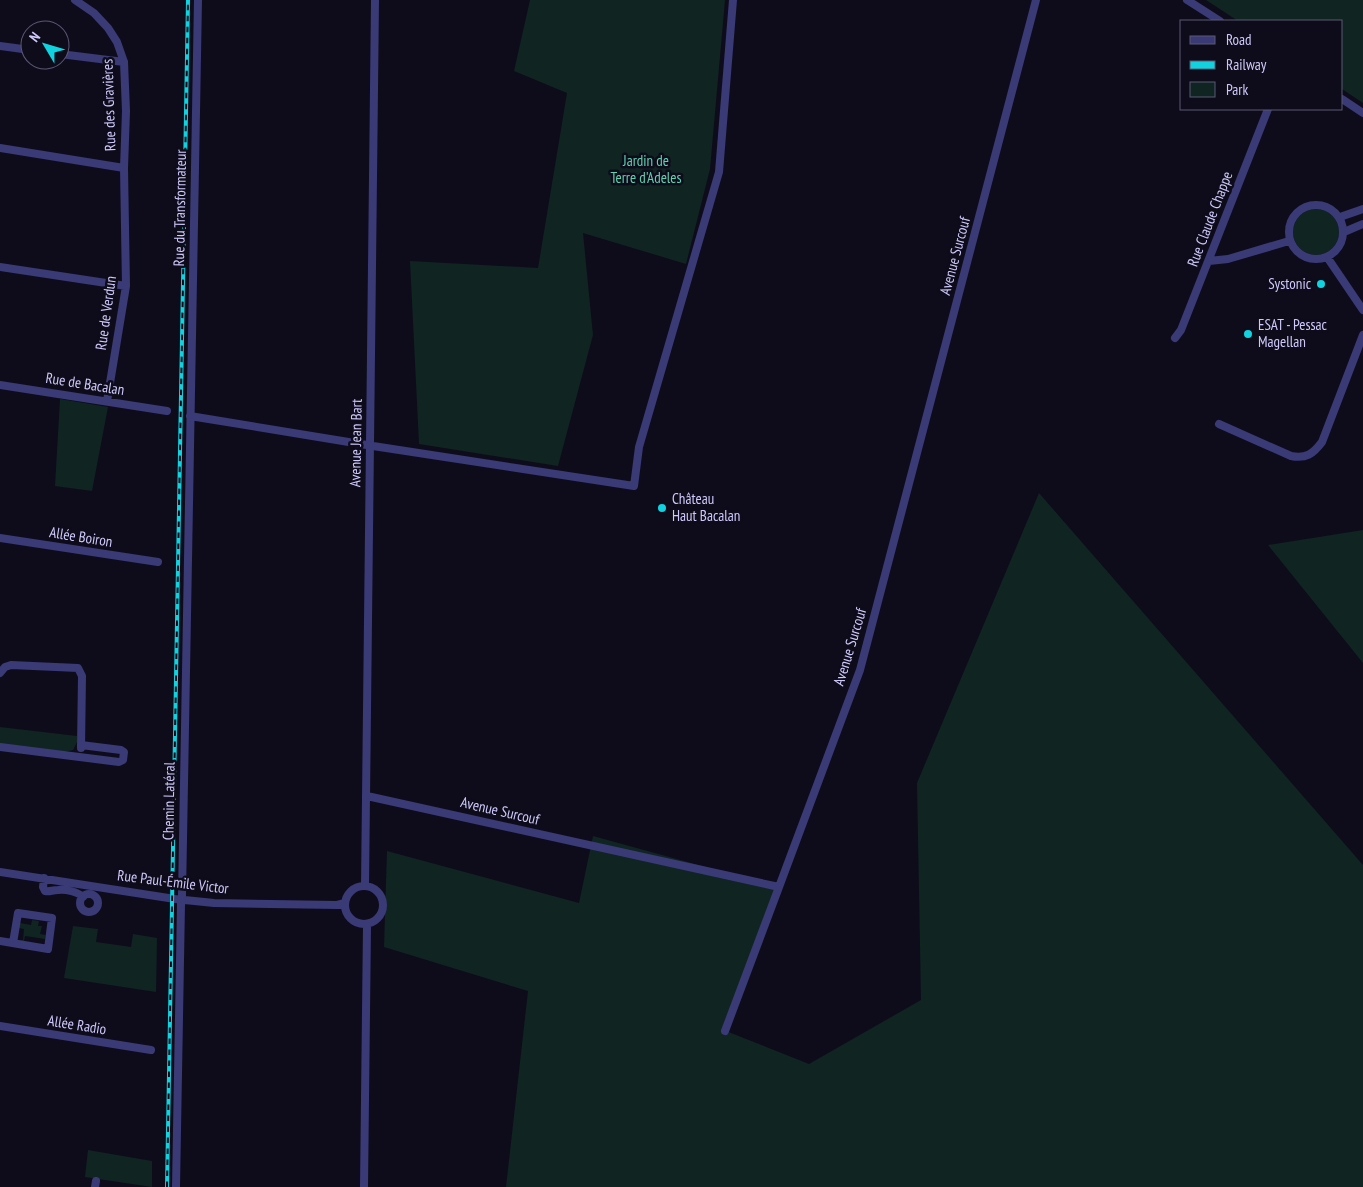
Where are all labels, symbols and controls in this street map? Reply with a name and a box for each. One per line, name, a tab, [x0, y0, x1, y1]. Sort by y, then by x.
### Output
north arrow	[20, 20, 70, 70]
legend	[1180, 20, 1343, 110]
text: N	[25, 28, 44, 46]
text: Road	[1226, 30, 1252, 49]
text: Railway	[1226, 55, 1267, 74]
street label: Rue des Gravières	[97, 59, 120, 151]
text: Park	[1226, 80, 1248, 99]
street label: Rue du Transformateur	[169, 148, 190, 267]
park label: Jardin de Terre d'Adeles	[610, 151, 682, 187]
street label: Rue Claude Chappe	[1183, 168, 1236, 269]
street label: Avenue Surcouf	[935, 214, 974, 297]
place label: Systonic	[1268, 274, 1312, 293]
street label: Rue de Verdun	[91, 275, 120, 351]
marker: Systonic	[1315, 278, 1327, 290]
place label: ESAT - Pessac Magellan	[1258, 315, 1328, 351]
marker: ESAT - Pessac Magellan	[1242, 328, 1254, 340]
street label: Rue de Bacalan	[44, 368, 126, 399]
street label: Avenue Jean Bart	[345, 399, 366, 487]
place label: Château Haut Bacalan	[672, 489, 740, 525]
marker: Château Haut Bacalan	[656, 502, 668, 514]
street label: Allée Boiron	[48, 522, 114, 551]
street label: Avenue Surcouf	[829, 605, 871, 688]
street label: Chemin Latéral	[158, 761, 179, 840]
street label: Avenue Surcouf	[459, 792, 542, 829]
street label: Rue Paul-Émile Victor	[116, 865, 231, 898]
street label: Allée Radio	[46, 1011, 108, 1039]

